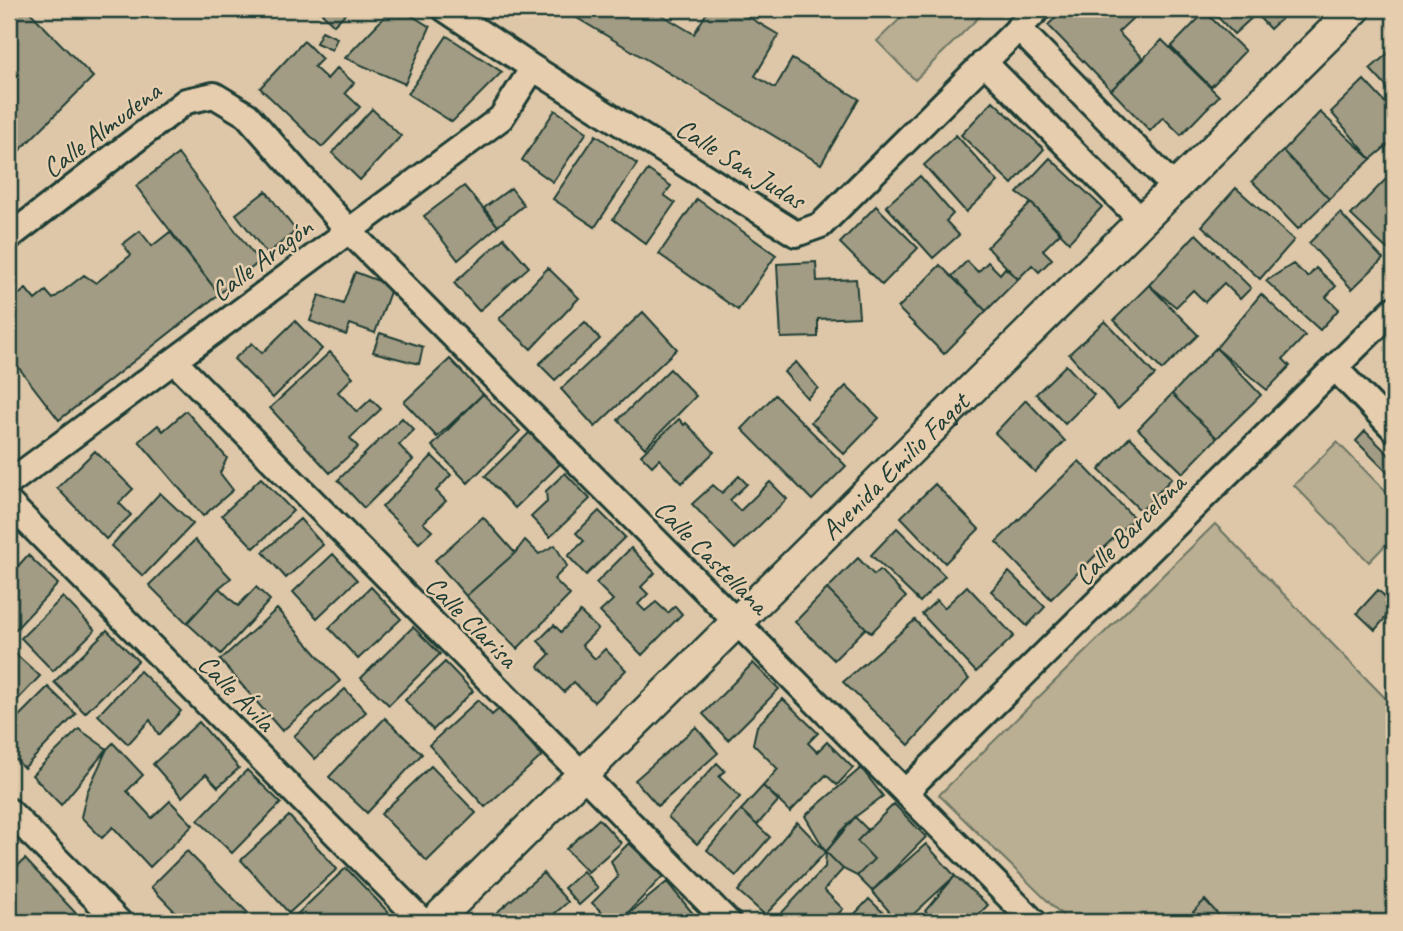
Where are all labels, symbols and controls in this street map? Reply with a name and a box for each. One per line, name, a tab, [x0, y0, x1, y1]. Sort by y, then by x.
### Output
street label: Calle Almudena	[35, 72, 169, 185]
street label: Calle San Judas	[670, 110, 814, 218]
street label: Calle Aragón	[203, 209, 320, 309]
street label: Avenida Emilio Fagot	[813, 383, 978, 547]
street label: Calle Barcelona	[1066, 464, 1195, 593]
street label: Calle Castellana	[647, 491, 778, 623]
street label: Calle Clarisa	[418, 568, 527, 676]
street label: Calle Ávila	[190, 646, 284, 740]

